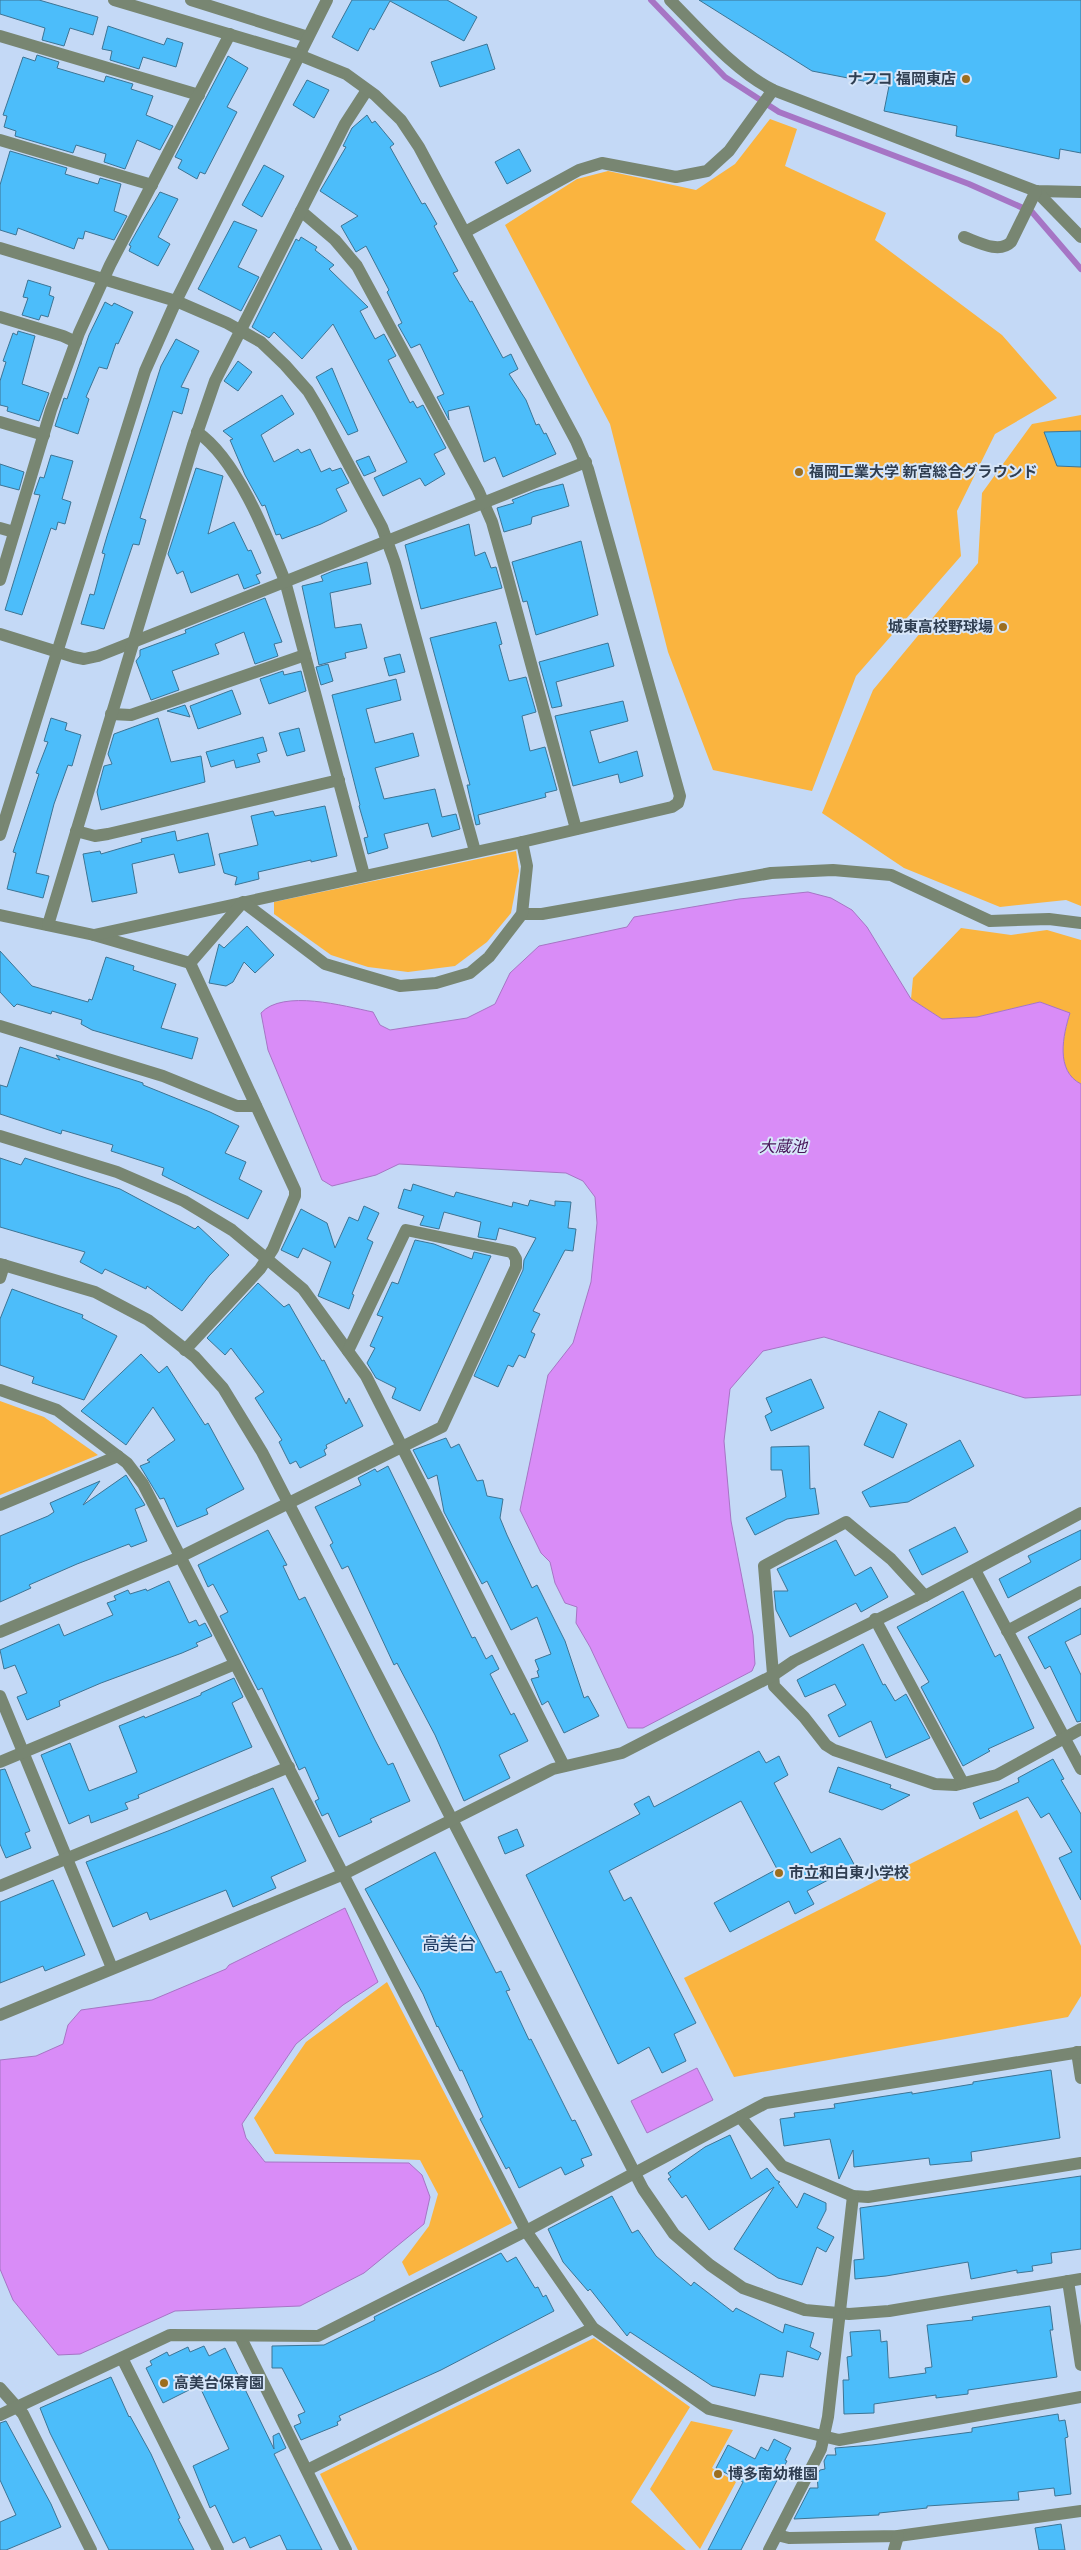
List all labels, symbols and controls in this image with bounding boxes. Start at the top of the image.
place label: ナフコ 福岡東店 [847,70,956,88]
marker: ナフコ 福岡東店 [960,73,972,85]
place label: 福岡工業大学 新宮総合グラウンド [808,463,1038,481]
marker: 福岡工業大学 新宮総合グラウンド [793,466,805,478]
place label: 城東高校野球場 [888,618,993,636]
marker: 城東高校野球場 [997,621,1009,633]
water label: 大蔵池 [759,1137,809,1156]
place label: 市立和白東小学校 [789,1864,909,1882]
marker: 市立和白東小学校 [773,1867,785,1879]
district label: 高美台 [422,1933,476,1954]
place label: 高美台保育園 [174,2374,264,2392]
marker: 高美台保育園 [158,2377,170,2389]
place label: 博多南幼稚園 [728,2465,818,2483]
marker: 博多南幼稚園 [712,2468,724,2480]

